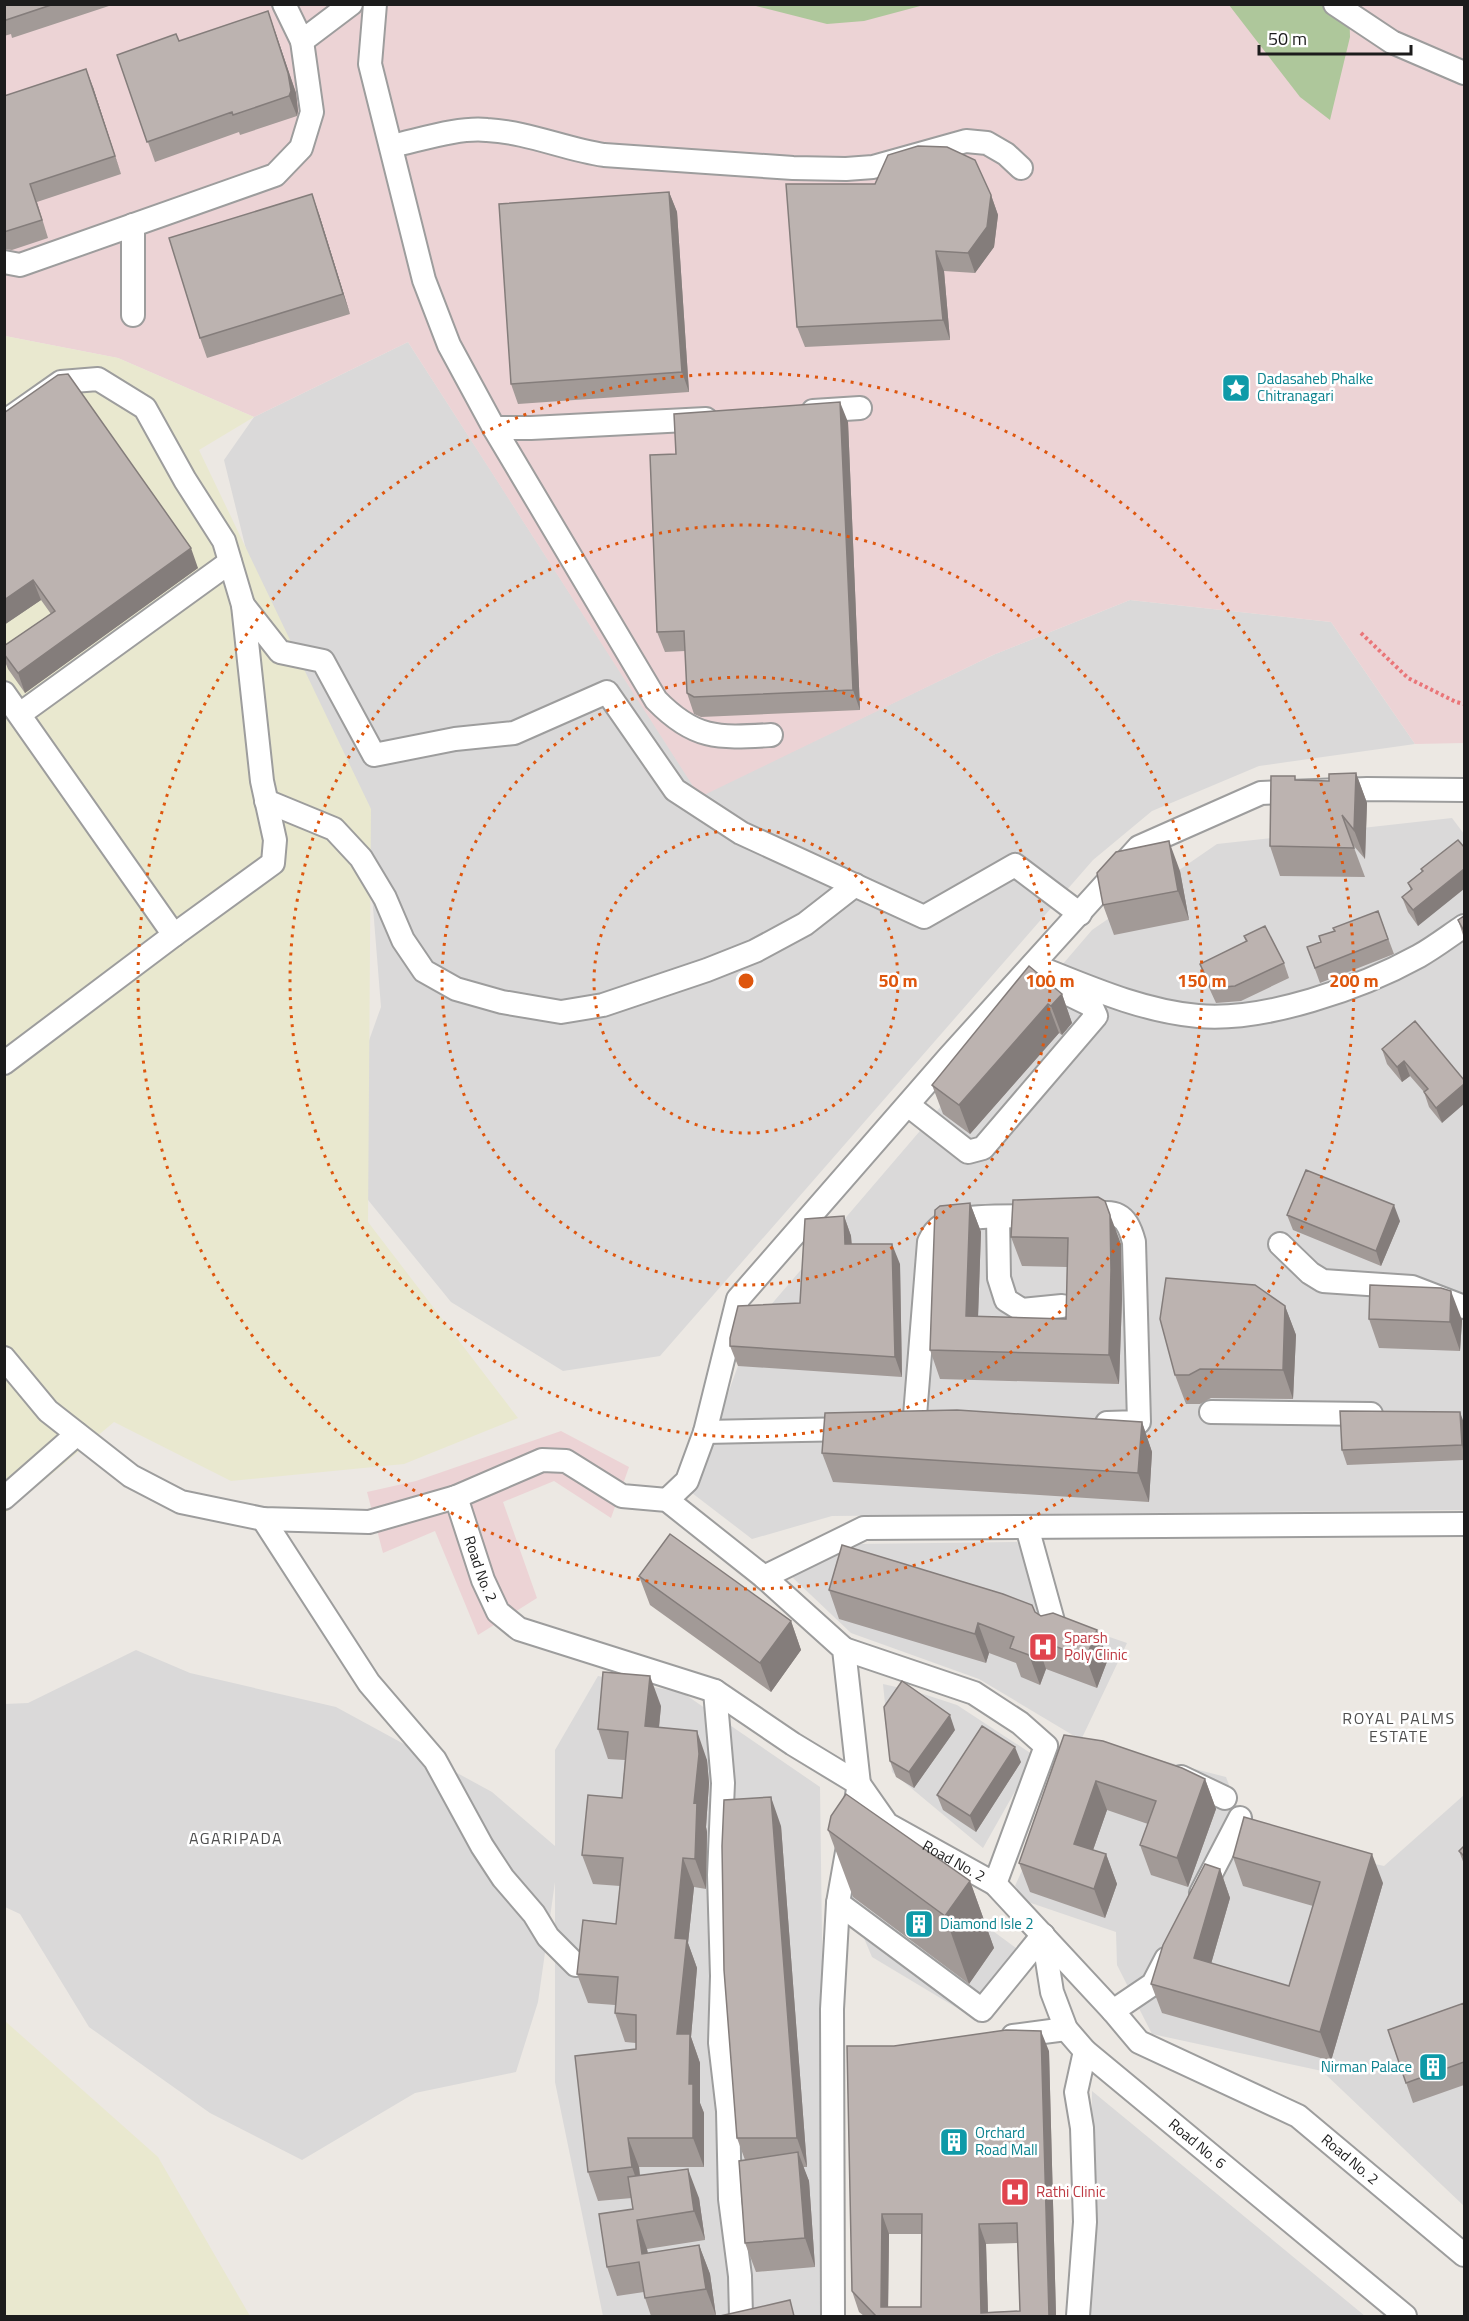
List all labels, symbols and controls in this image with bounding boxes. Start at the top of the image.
scale bar [1259,18,1410,56]
text: 50 m [1268,25,1307,52]
place label: Dadasaheb Phalke Chitranagari [1257,367,1373,407]
place icon: Dadasaheb Phalke Chitranagari [1220,372,1252,404]
text: 50 m [878,967,918,994]
text: 100 m [1025,967,1075,994]
text: 150 m [1177,967,1227,994]
text: 200 m [1329,967,1379,994]
centre of rings [736,971,756,991]
street label: Road No. 2 [458,1533,504,1606]
place label: Sparsh Poly Clinic [1064,1626,1128,1666]
hospital icon: Sparsh Poly Clinic [1027,1631,1059,1663]
district label: ROYAL PALMS ESTATE [1342,1706,1456,1748]
district label: AGARIPADA [189,1826,283,1850]
street label: Road No. 2 [918,1834,990,1887]
building icon: Diamond Isle 2 [903,1908,935,1940]
place label: Diamond Isle 2 [940,1912,1034,1935]
building icon: Nirman Palace [1417,2051,1449,2083]
place label: Nirman Palace [1321,2055,1412,2078]
street label: Road No. 6 [1164,2113,1231,2174]
place label: Orchard Road Mall [975,2121,1038,2161]
building icon: Orchard Road Mall [938,2126,970,2158]
street label: Road No. 2 [1317,2128,1384,2190]
hospital icon: Rathi Clinic [999,2176,1031,2208]
place label: Rathi Clinic [1036,2180,1105,2203]

